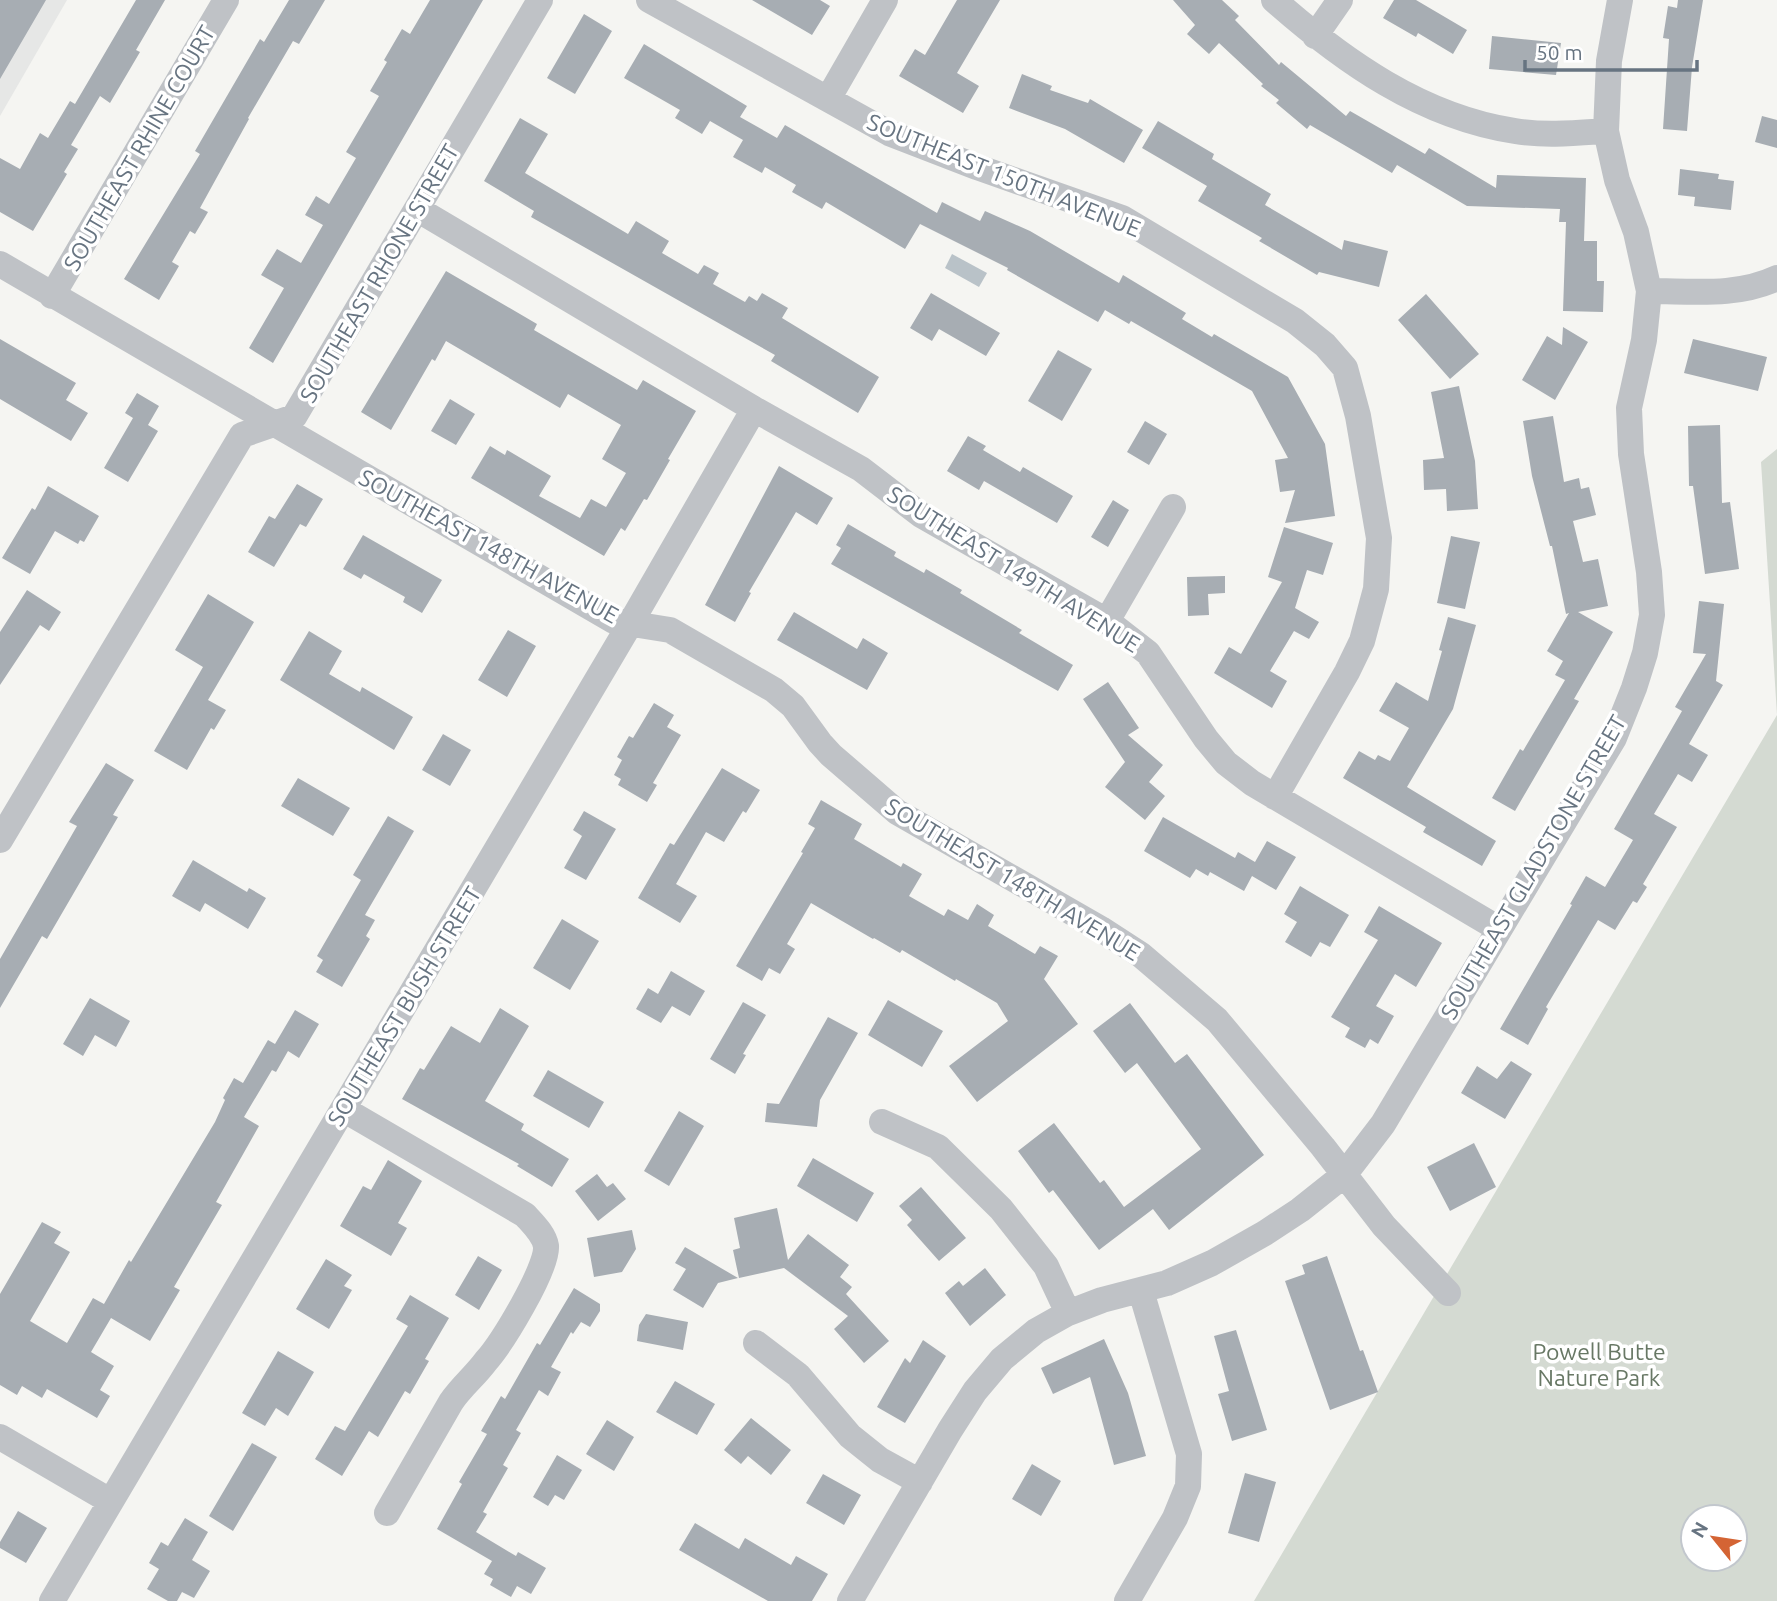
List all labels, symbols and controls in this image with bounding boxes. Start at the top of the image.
street label: SOUTHEAST RHINE COURT [59,21,220,275]
scale bar [1525,28,1696,72]
text: 50 m [1536,40,1583,64]
street label: SOUTHEAST 150TH AVENUE [864,109,1144,241]
street label: SOUTHEAST RHONE STREET [295,139,463,406]
street label: SOUTHEAST 148TH AVENUE [355,464,623,628]
street label: SOUTHEAST 149TH AVENUE [883,481,1145,657]
street label: SOUTHEAST GLADSTONE STREET [1436,711,1631,1023]
street label: SOUTHEAST 148TH AVENUE [881,793,1145,965]
street label: SOUTHEAST BUSH STREET [323,882,485,1130]
park label: Powell Butte Nature Park [1532,1339,1666,1390]
north arrow [1679,1503,1749,1573]
text: N [1686,1518,1712,1541]

